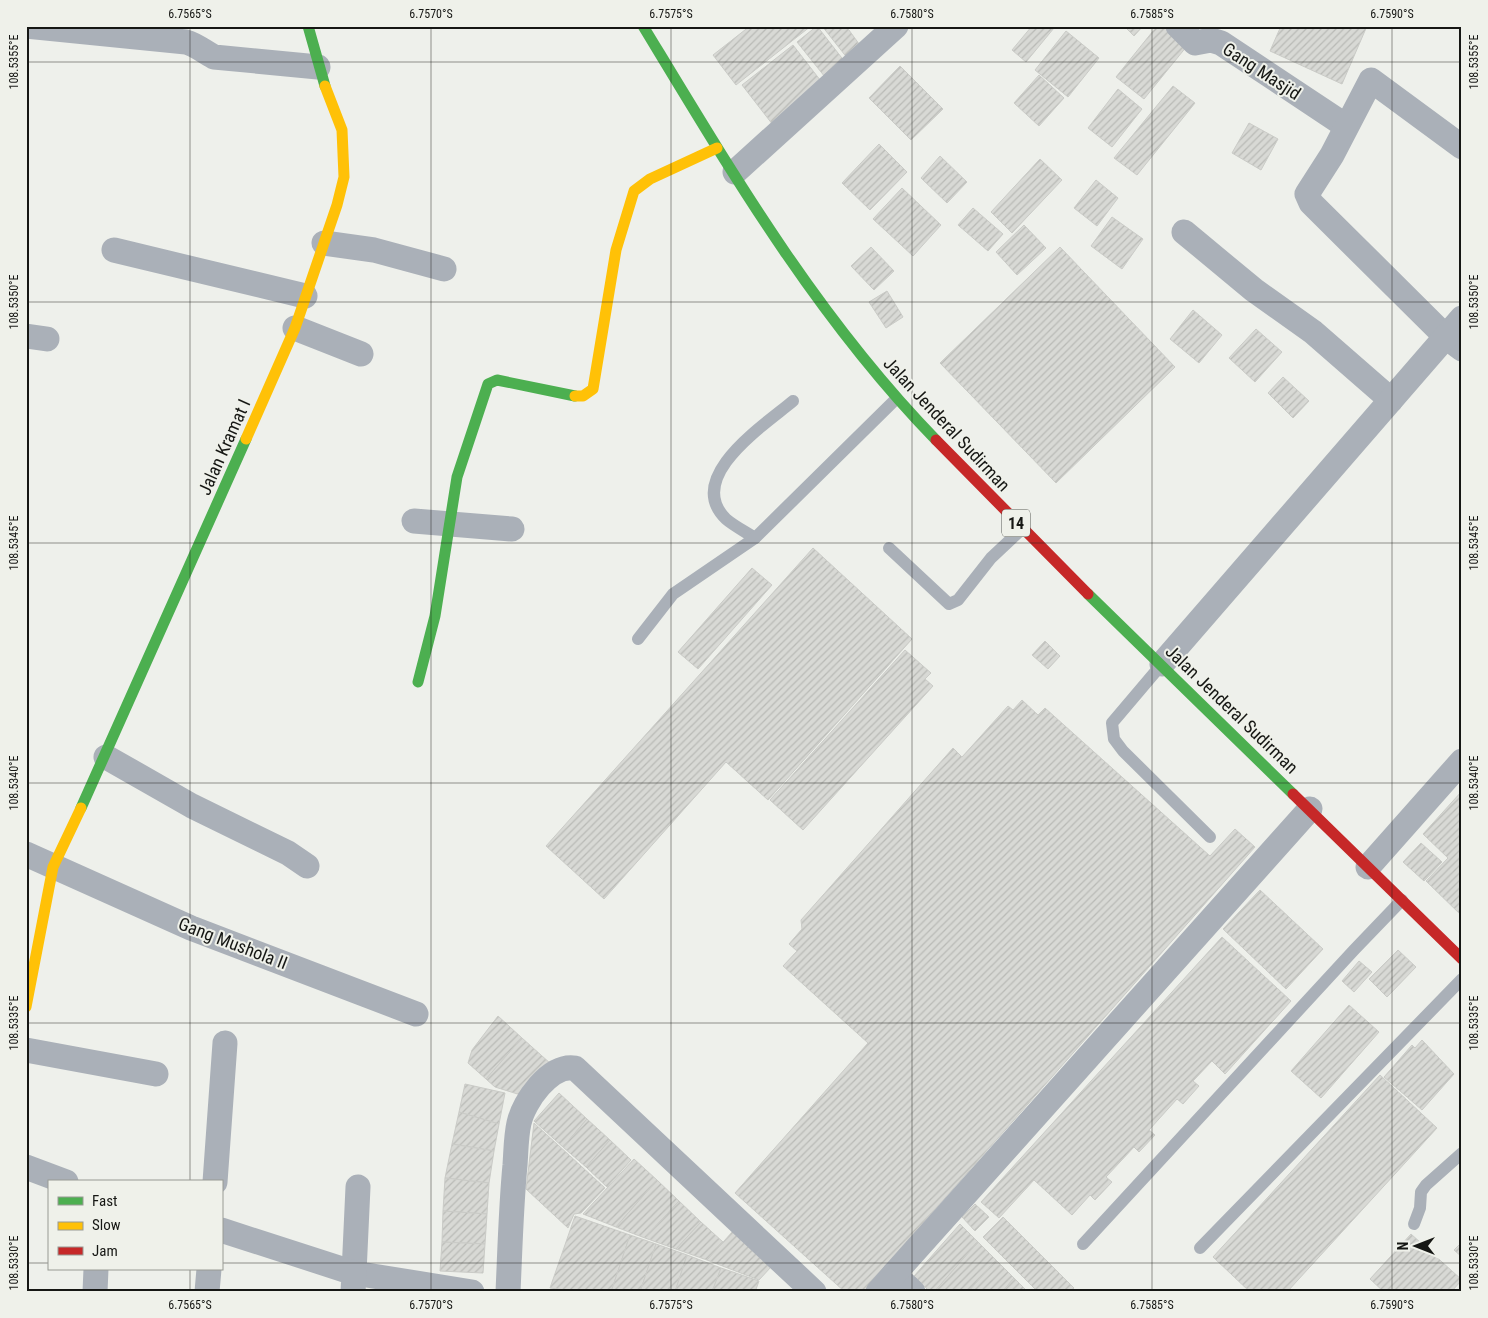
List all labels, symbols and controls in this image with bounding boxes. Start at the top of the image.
text: 6.7565°S [168,7,212,21]
text: 6.7570°S [409,7,453,21]
text: 6.7575°S [649,7,693,21]
text: 6.7580°S [890,7,934,21]
text: 6.7585°S [1130,7,1174,21]
text: 6.7590°S [1370,7,1414,21]
text: 108.5355°E [7,34,21,90]
text: 108.5355°E [1467,34,1481,90]
street label: Gang Masjid [1219,38,1305,104]
text: 108.5350°E [7,274,21,330]
text: 108.5350°E [1467,274,1481,330]
street label: Jalan Jenderal Sudirman [879,353,1015,495]
street label: Jalan Kramat I [194,396,254,498]
road number: 14 [1002,509,1030,536]
text: 108.5345°E [7,515,21,571]
text: 108.5345°E [1467,515,1481,571]
street label: Jalan Jenderal Sudirman [1162,640,1302,778]
text: 108.5340°E [7,755,21,811]
text: 108.5340°E [1467,755,1481,811]
street label: Gang Mushola II [176,913,290,973]
text: 108.5335°E [7,995,21,1051]
text: 108.5335°E [1467,995,1481,1051]
legend [48,1180,222,1270]
text: Fast [92,1192,117,1210]
text: Slow [92,1216,121,1234]
north arrow [1390,1220,1440,1270]
text: 108.5330°E [7,1235,21,1291]
text: 108.5330°E [1467,1235,1481,1291]
text: Jam [92,1242,118,1260]
text: N [1395,1242,1411,1250]
text: 6.7565°S [168,1298,212,1312]
text: 6.7570°S [409,1298,453,1312]
text: 6.7575°S [649,1298,693,1312]
text: 6.7580°S [890,1298,934,1312]
text: 6.7585°S [1130,1298,1174,1312]
text: 6.7590°S [1370,1298,1414,1312]

